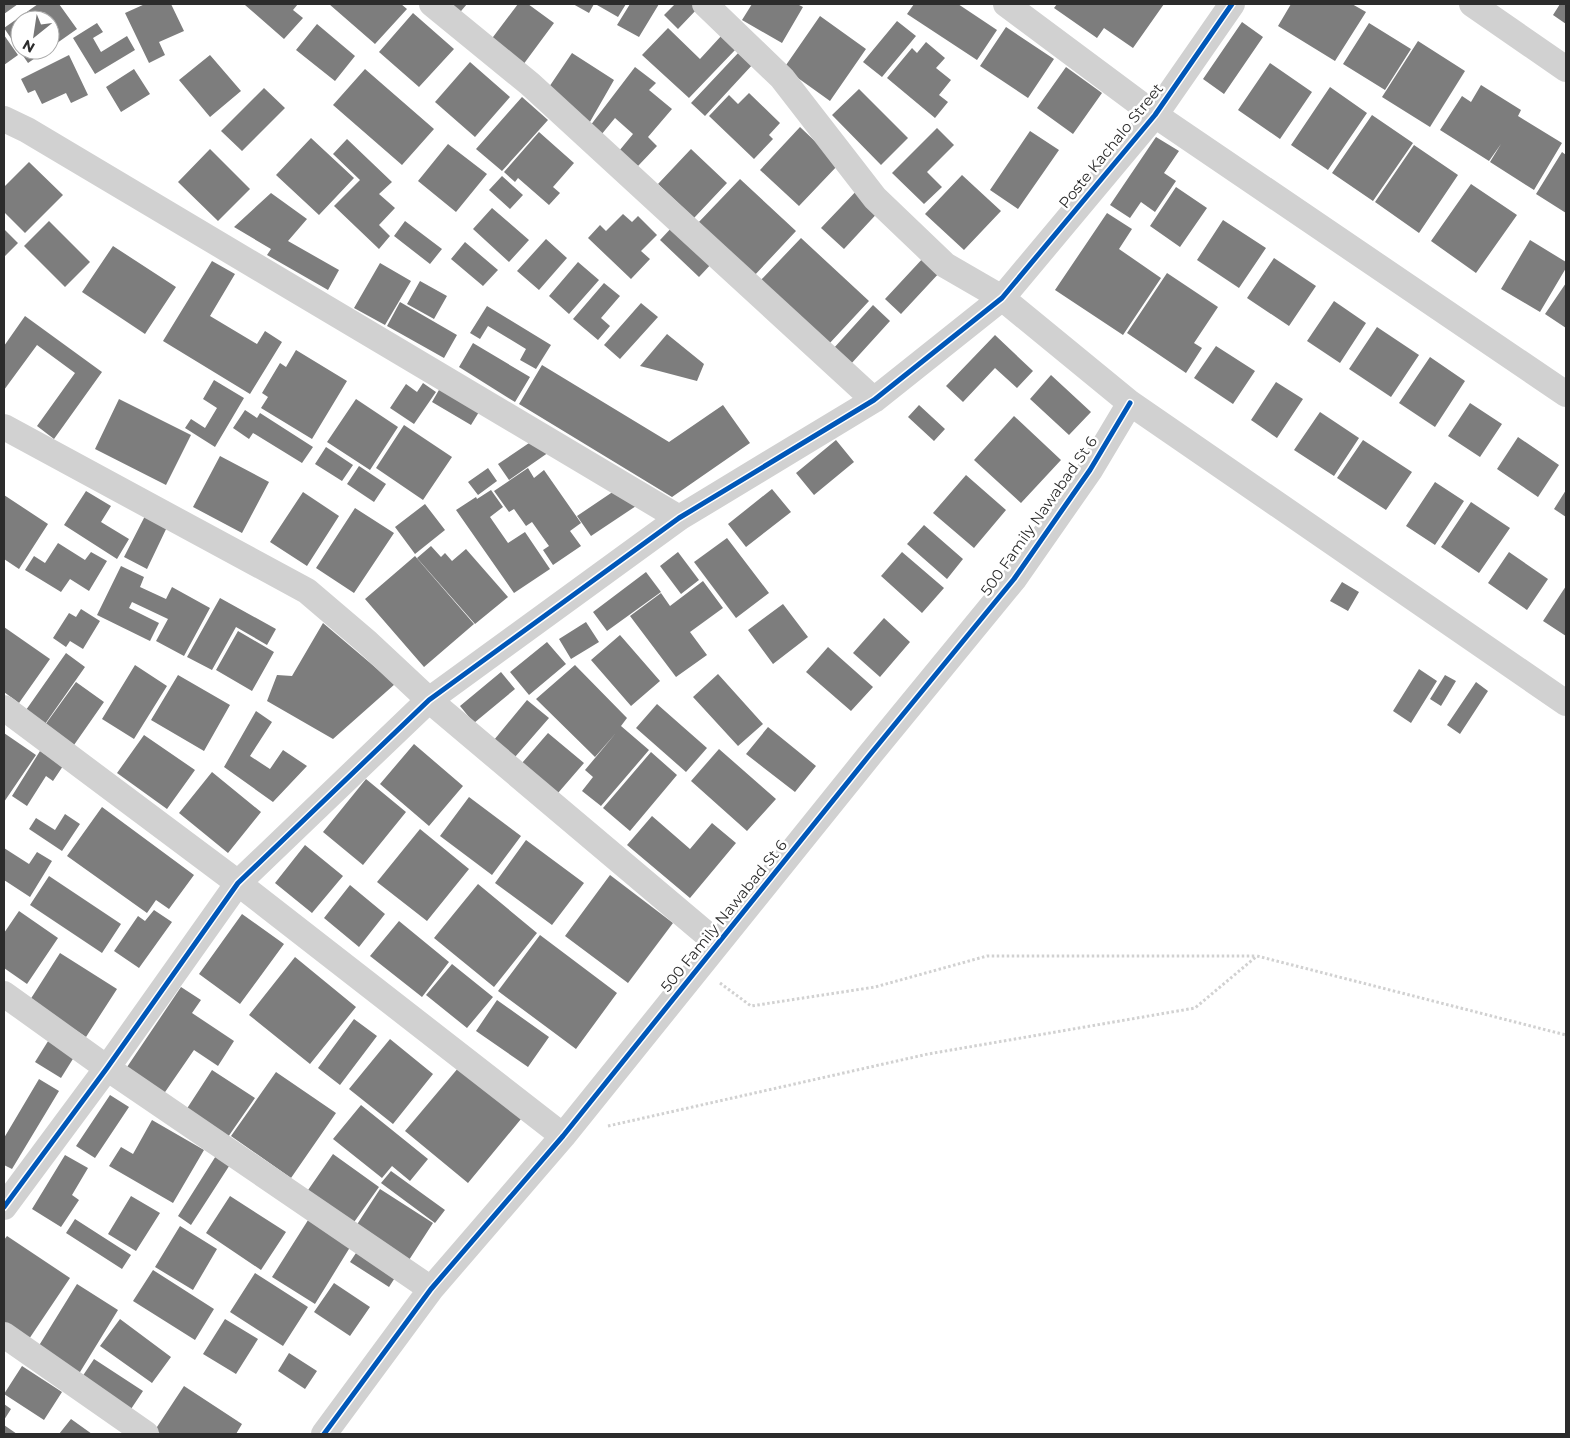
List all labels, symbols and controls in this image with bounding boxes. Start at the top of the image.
north arrow [10,10,60,60]
text: N [19,36,38,57]
street label: Poste Kachalo Street [1054,79,1167,212]
street label: 500 Family Nawabad St 6 [976,432,1101,599]
street label: 500 Family Nawabad St 6 [656,836,791,996]

